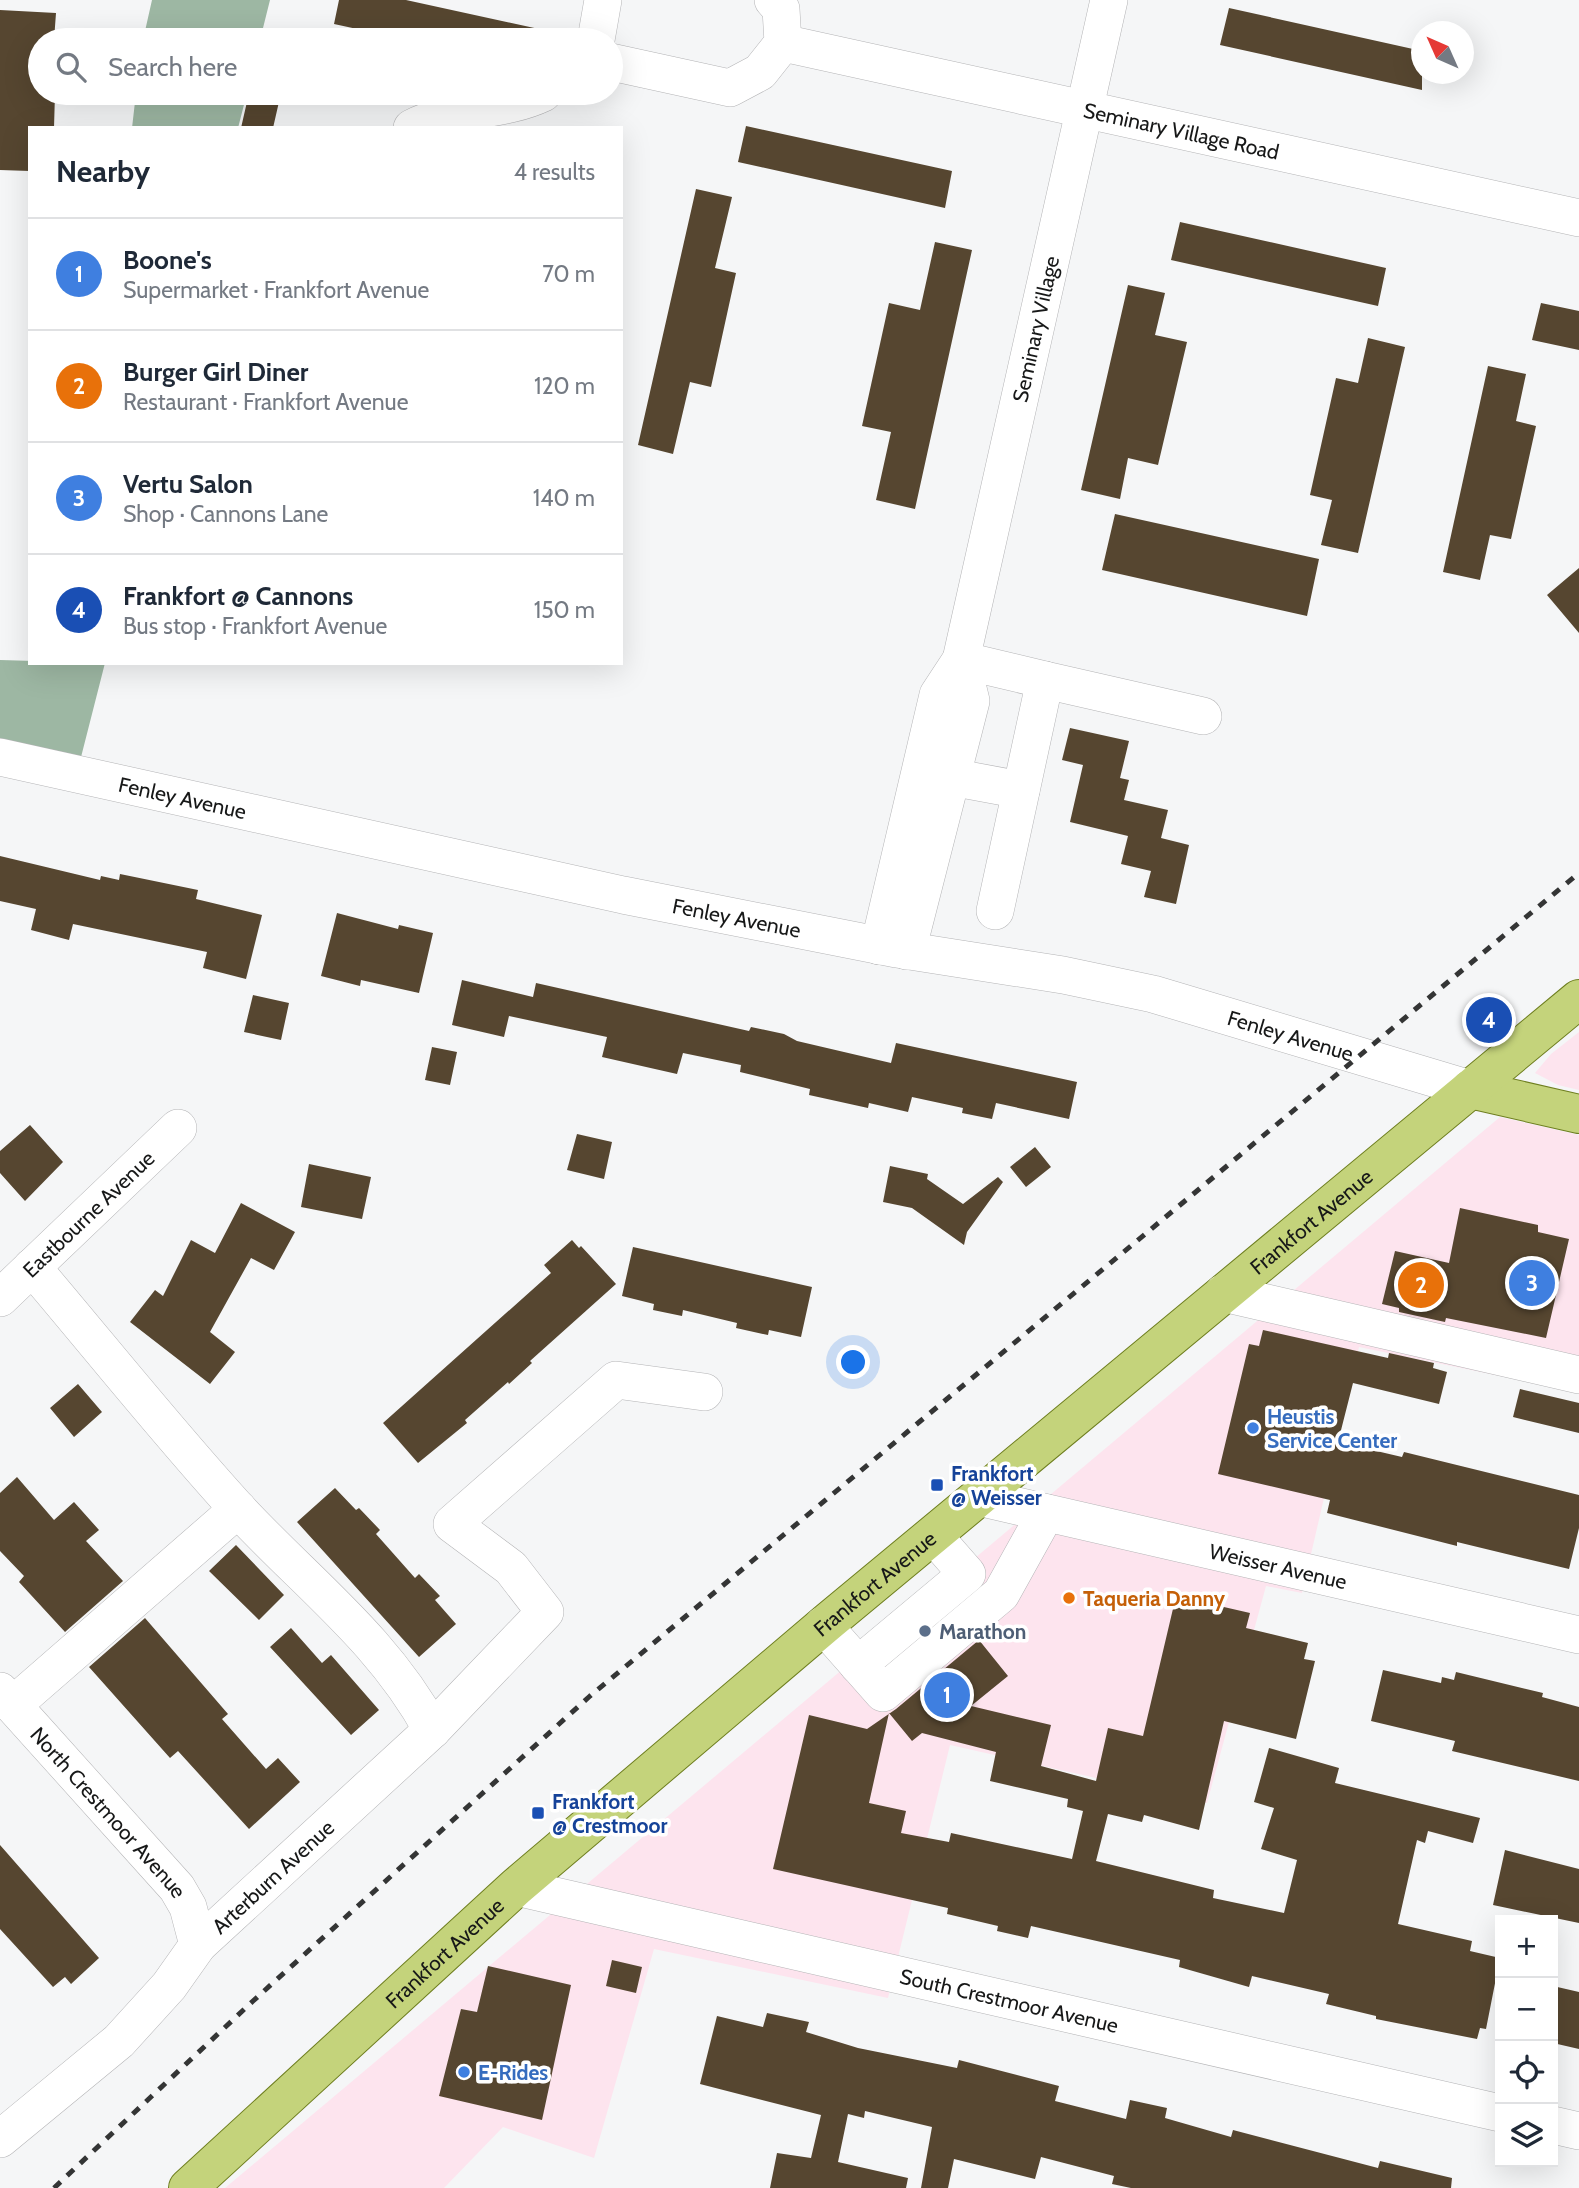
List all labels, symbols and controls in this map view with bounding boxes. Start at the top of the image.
north arrow [1411,21,1474,84]
search box [28,28,623,105]
icon: search [52,48,90,86]
text: Search here [108,51,237,83]
street label: Seminary Village Road [1081,97,1282,164]
text: Nearby [56,153,150,190]
text: 4 results [514,158,595,186]
text: Boone's [123,244,212,276]
street label: Seminary Village [1007,253,1064,404]
text: 1 [75,260,83,288]
text: 70 m [542,260,595,288]
text: Supermarket · Frankfort Avenue [123,276,429,304]
text: Burger Girl Diner [123,356,308,388]
text: 2 [73,372,85,400]
text: 120 m [534,372,595,400]
text: Restaurant · Frankfort Avenue [123,388,408,416]
text: Vertu Salon [123,468,253,500]
text: 3 [73,484,85,512]
text: 140 m [533,484,595,512]
text: Shop · Cannons Lane [123,500,328,528]
text: Frankfort @ Cannons [123,580,353,612]
text: 4 [72,596,86,624]
text: 150 m [534,596,595,624]
text: Bus stop · Frankfort Avenue [123,612,387,640]
street label: Fenley Avenue [116,771,249,824]
street label: Fenley Avenue [670,893,803,942]
pin: 4 [1466,994,1512,1046]
street label: Fenley Avenue [1225,1005,1357,1066]
street label: Eastbourne Avenue [17,1145,159,1282]
street label: Frankfort Avenue [1245,1163,1377,1279]
pin: 3 [1509,1257,1555,1309]
pin: 2 [1398,1259,1444,1311]
your location [836,1345,870,1379]
place label: Heustis Service Center [1267,1404,1397,1453]
marker: Heustis Service Center [1245,1420,1261,1436]
place label: Frankfort @ Weisser [951,1461,1042,1510]
marker: Frankfort @ Weisser [929,1477,945,1493]
street label: Frankfort Avenue [808,1525,941,1641]
street label: Weisser Avenue [1207,1538,1350,1594]
place label: Taqueria Danny [1083,1586,1226,1611]
marker: Taqueria Danny [1061,1590,1077,1606]
place label: Marathon [939,1619,1026,1644]
marker: Marathon [917,1623,933,1639]
pin: 1 [924,1669,970,1721]
street label: North Crestmoor Avenue [26,1722,192,1902]
place label: Frankfort @ Crestmoor [552,1789,668,1838]
marker: Frankfort @ Crestmoor [530,1805,546,1821]
street label: Arterburn Avenue [207,1814,339,1939]
street label: Frankfort Avenue [380,1892,509,2013]
map controls [1495,1915,1558,2167]
button: + [1495,1915,1558,1978]
street label: South Crestmoor Avenue [898,1963,1121,2037]
button: − [1495,1978,1558,2041]
button: locate [1495,2041,1558,2104]
place label: E-Rides [478,2060,548,2085]
marker: E-Rides [456,2064,472,2080]
button: layers [1495,2104,1558,2167]

